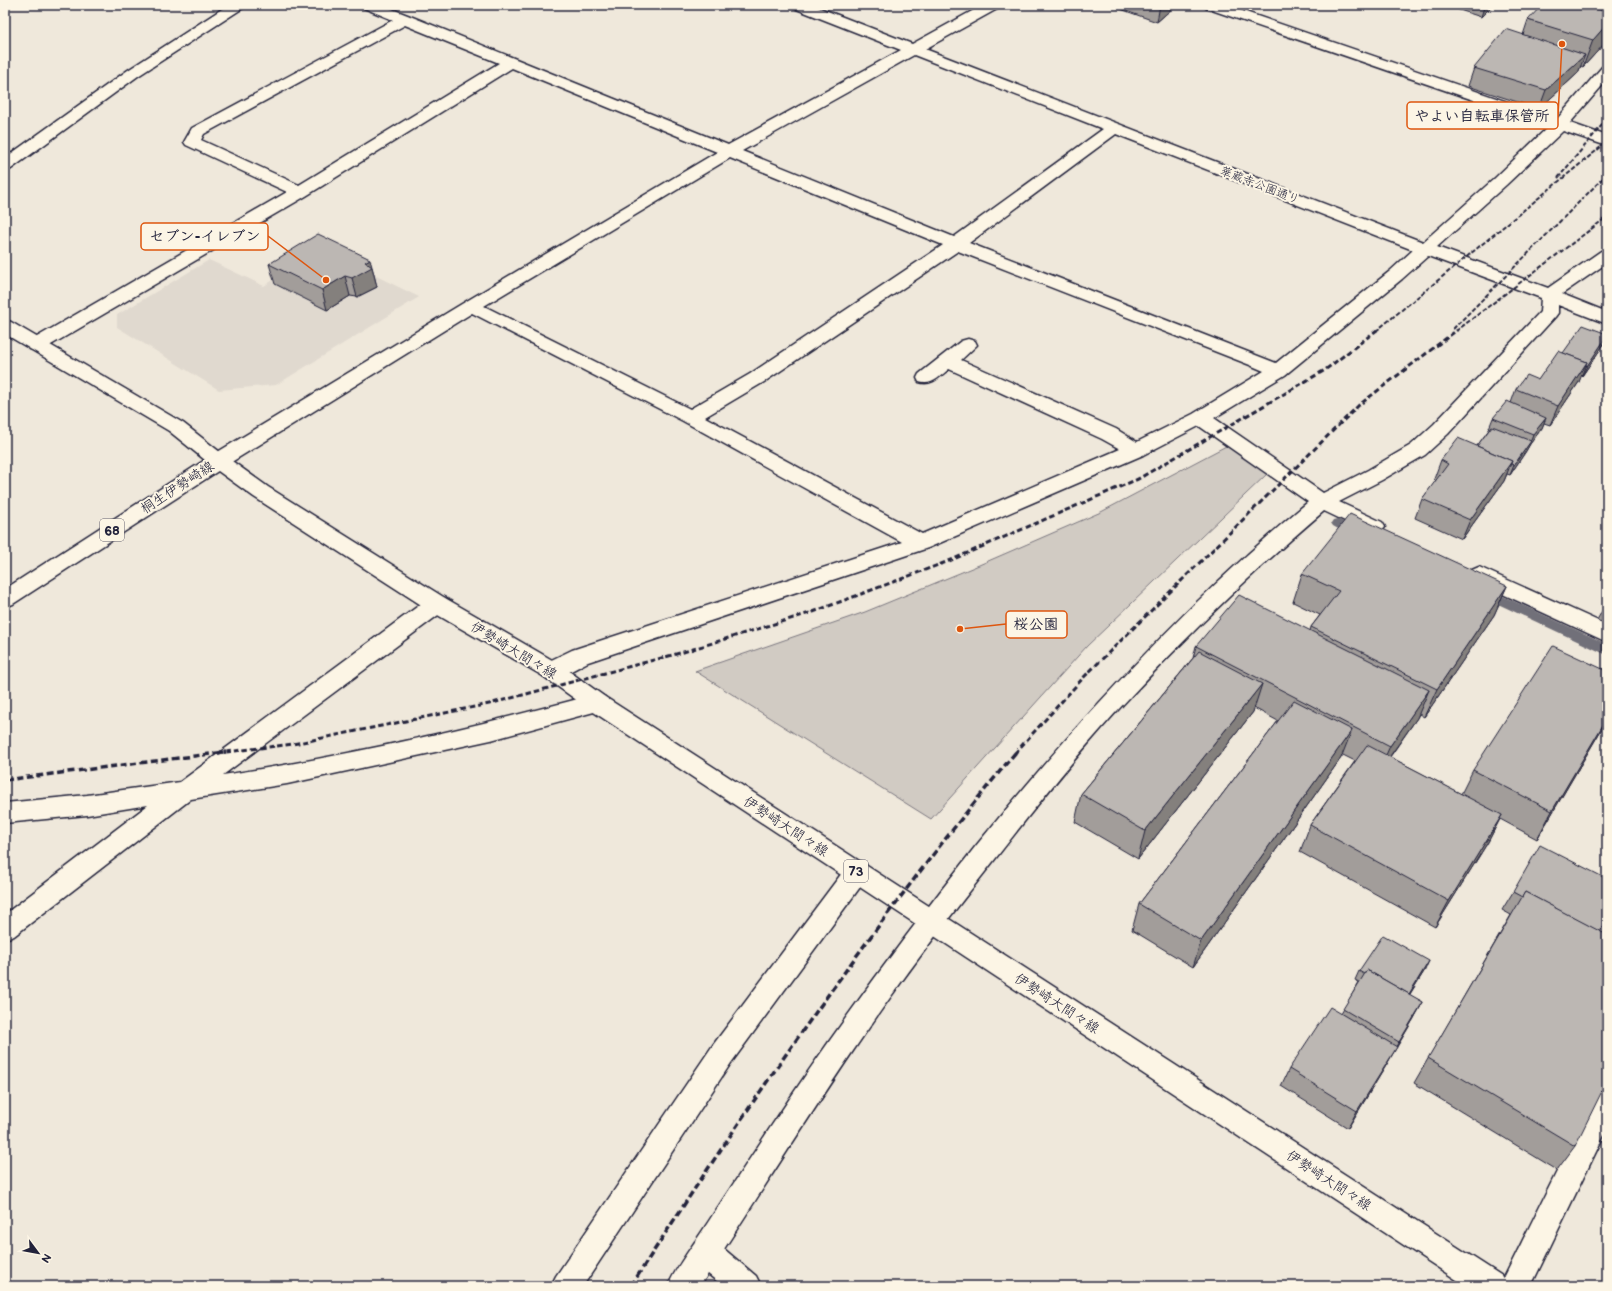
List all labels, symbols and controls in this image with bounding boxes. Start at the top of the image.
callout: やよい自転車保管所 [1407,102,1558,129]
text: やよい自転車保管所 [1414,107,1550,126]
street label: 華蔵寺公園通り [1218,163,1302,208]
callout: セブン-イレブン [141,223,268,250]
text: セブン-イレブン [149,227,261,246]
street label: 桐生伊勢崎線 [137,457,217,517]
road number: 68 [100,519,124,541]
callout: 桜公園 [1006,611,1067,638]
text: 桜公園 [1013,615,1059,634]
street label: 伊勢崎大間々線 [467,618,560,683]
street label: 伊勢崎大間々線 [740,793,831,860]
road number: 73 [844,860,868,882]
street label: 伊勢崎大間々線 [1011,970,1102,1037]
street label: 伊勢崎大間々線 [1283,1147,1374,1214]
north arrow [18,1233,58,1273]
text: N [38,1251,54,1265]

